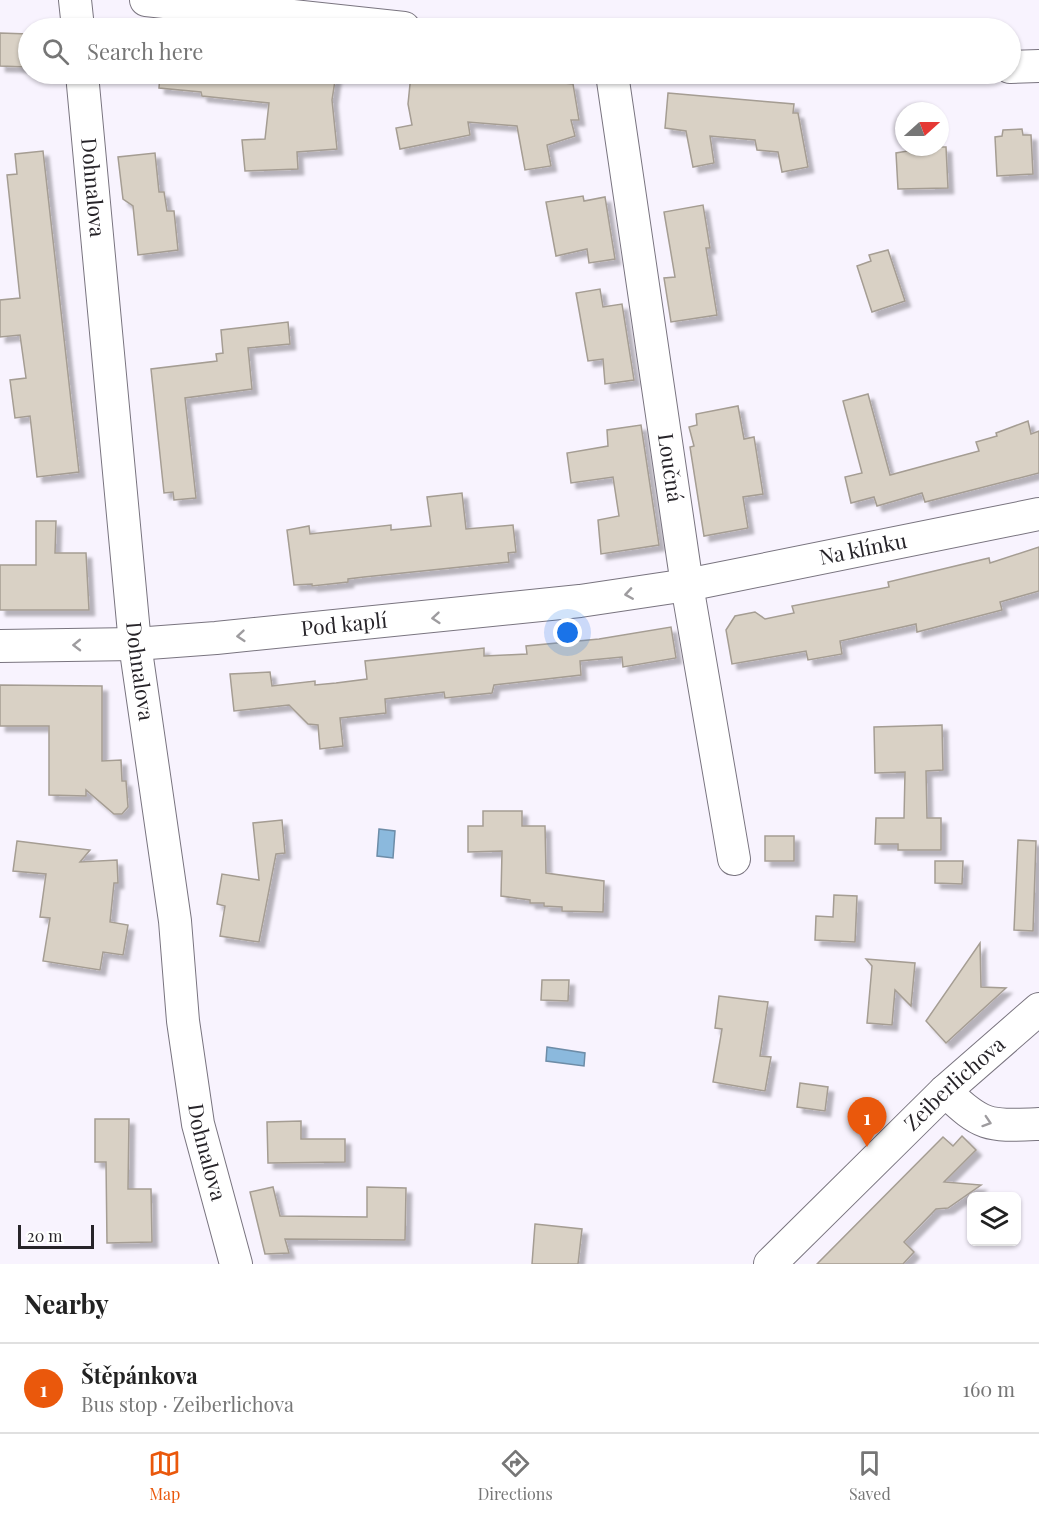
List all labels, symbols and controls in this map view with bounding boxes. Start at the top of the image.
search box [18,18,1021,84]
icon: search [39,35,72,68]
text: Search here [87,36,203,66]
north arrow [895,102,949,156]
street label: Dohnalova [76,136,113,239]
street label: Loučná [653,431,691,504]
street label: Na klínku [817,525,909,570]
one-way arrow [625,587,634,599]
street label: Pod kaplí [299,605,388,641]
one-way arrow [431,611,440,624]
your location [553,618,582,647]
street label: Dohnalova [121,620,162,723]
one-way arrow [237,629,246,642]
one-way arrow [72,639,81,651]
street label: Zeiberlichova [897,1029,1010,1136]
pin: 1 [848,1098,886,1147]
street label: Dohnalova [183,1101,234,1204]
one-way arrow [981,1115,992,1127]
map controls [967,1192,1021,1246]
button: layers [967,1192,1021,1246]
scale bar [18,1222,94,1250]
text: 20 m [27,1225,62,1246]
text: Nearby [24,1286,109,1321]
text: Štěpánkova [81,1360,198,1390]
text: 1 [40,1375,47,1402]
text: 160 m [963,1375,1015,1402]
text: Bus stop · Zeiberlichova [81,1390,294,1417]
tab: Map [148,1447,181,1504]
tab: Directions [478,1447,553,1504]
tab: Saved [849,1447,891,1504]

